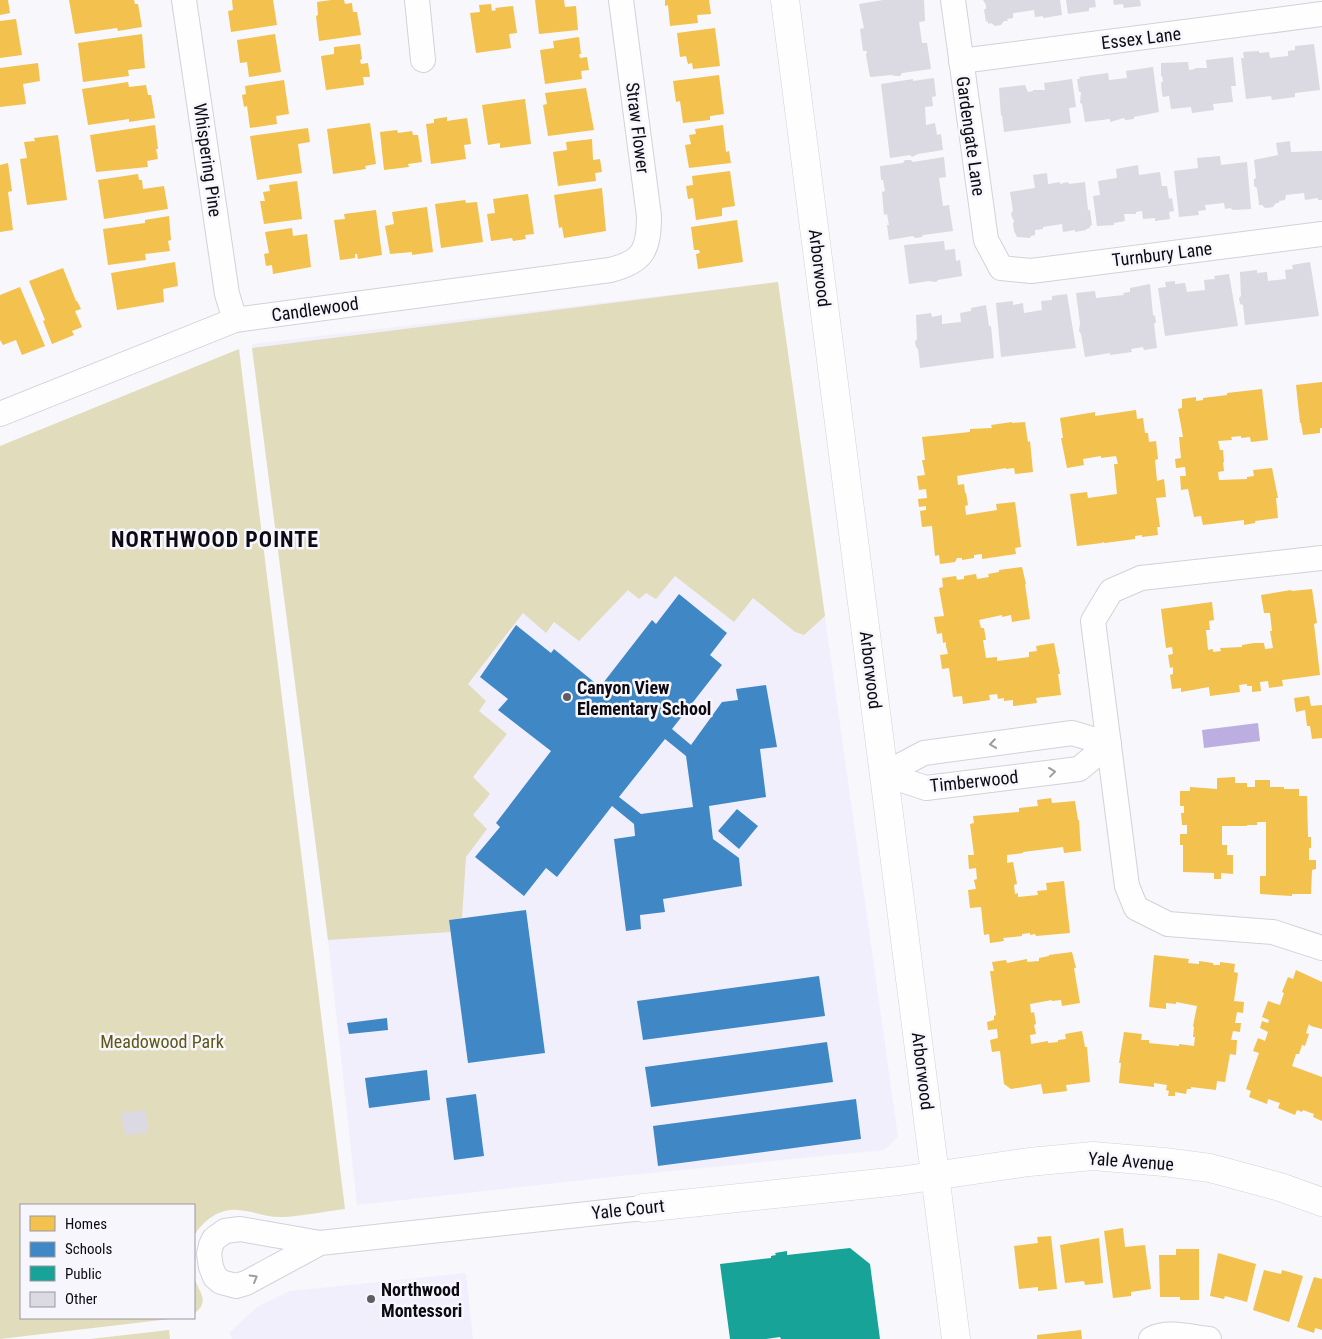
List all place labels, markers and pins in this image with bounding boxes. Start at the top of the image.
place label: Canyon View Elementary School [577,677,711,719]
marker: Canyon View Elementary School [561,691,573,703]
place label: Northwood Montessori [381,1279,462,1321]
marker: Northwood Montessori [365,1293,377,1305]

